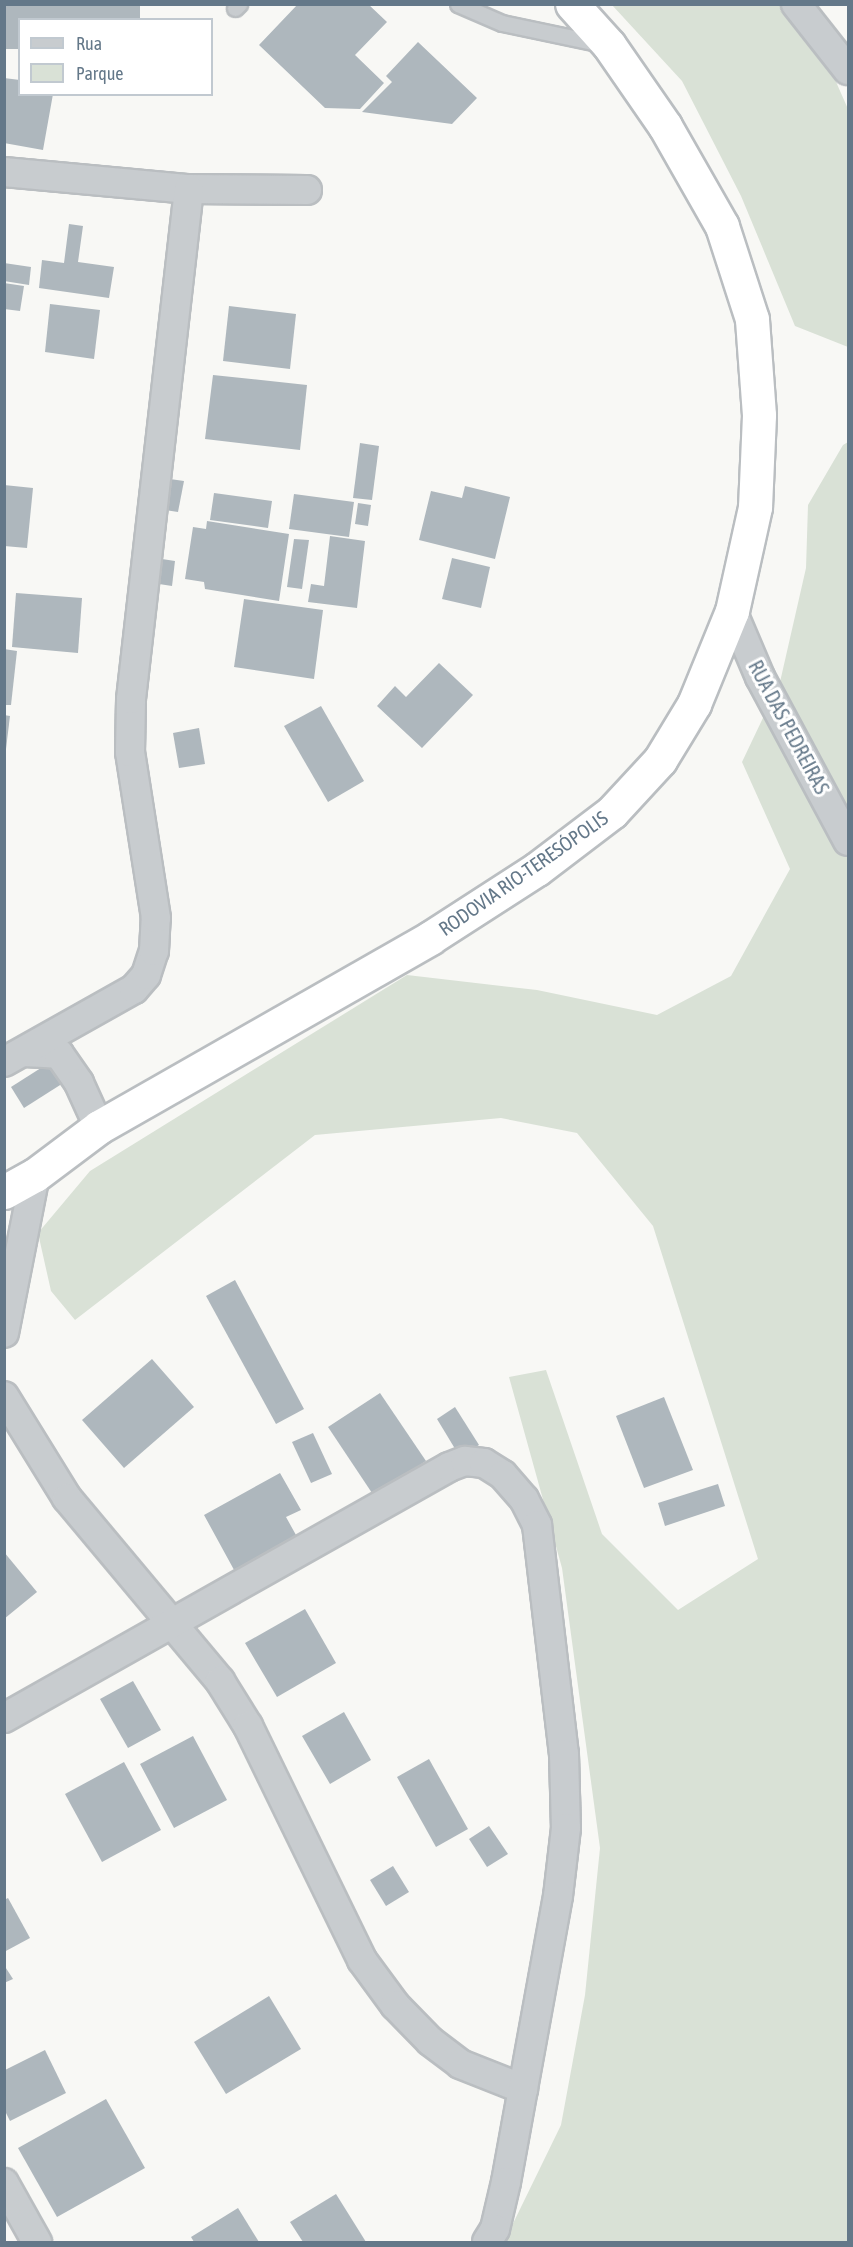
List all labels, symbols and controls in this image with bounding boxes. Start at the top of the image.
legend [18,18,213,96]
text: Rua [76,33,102,54]
text: Parque [76,63,124,84]
street label: RUA DAS PEDREIRAS [744,656,834,798]
street label: RODOVIA RIO-TERESÓPOLIS [434,806,612,940]

